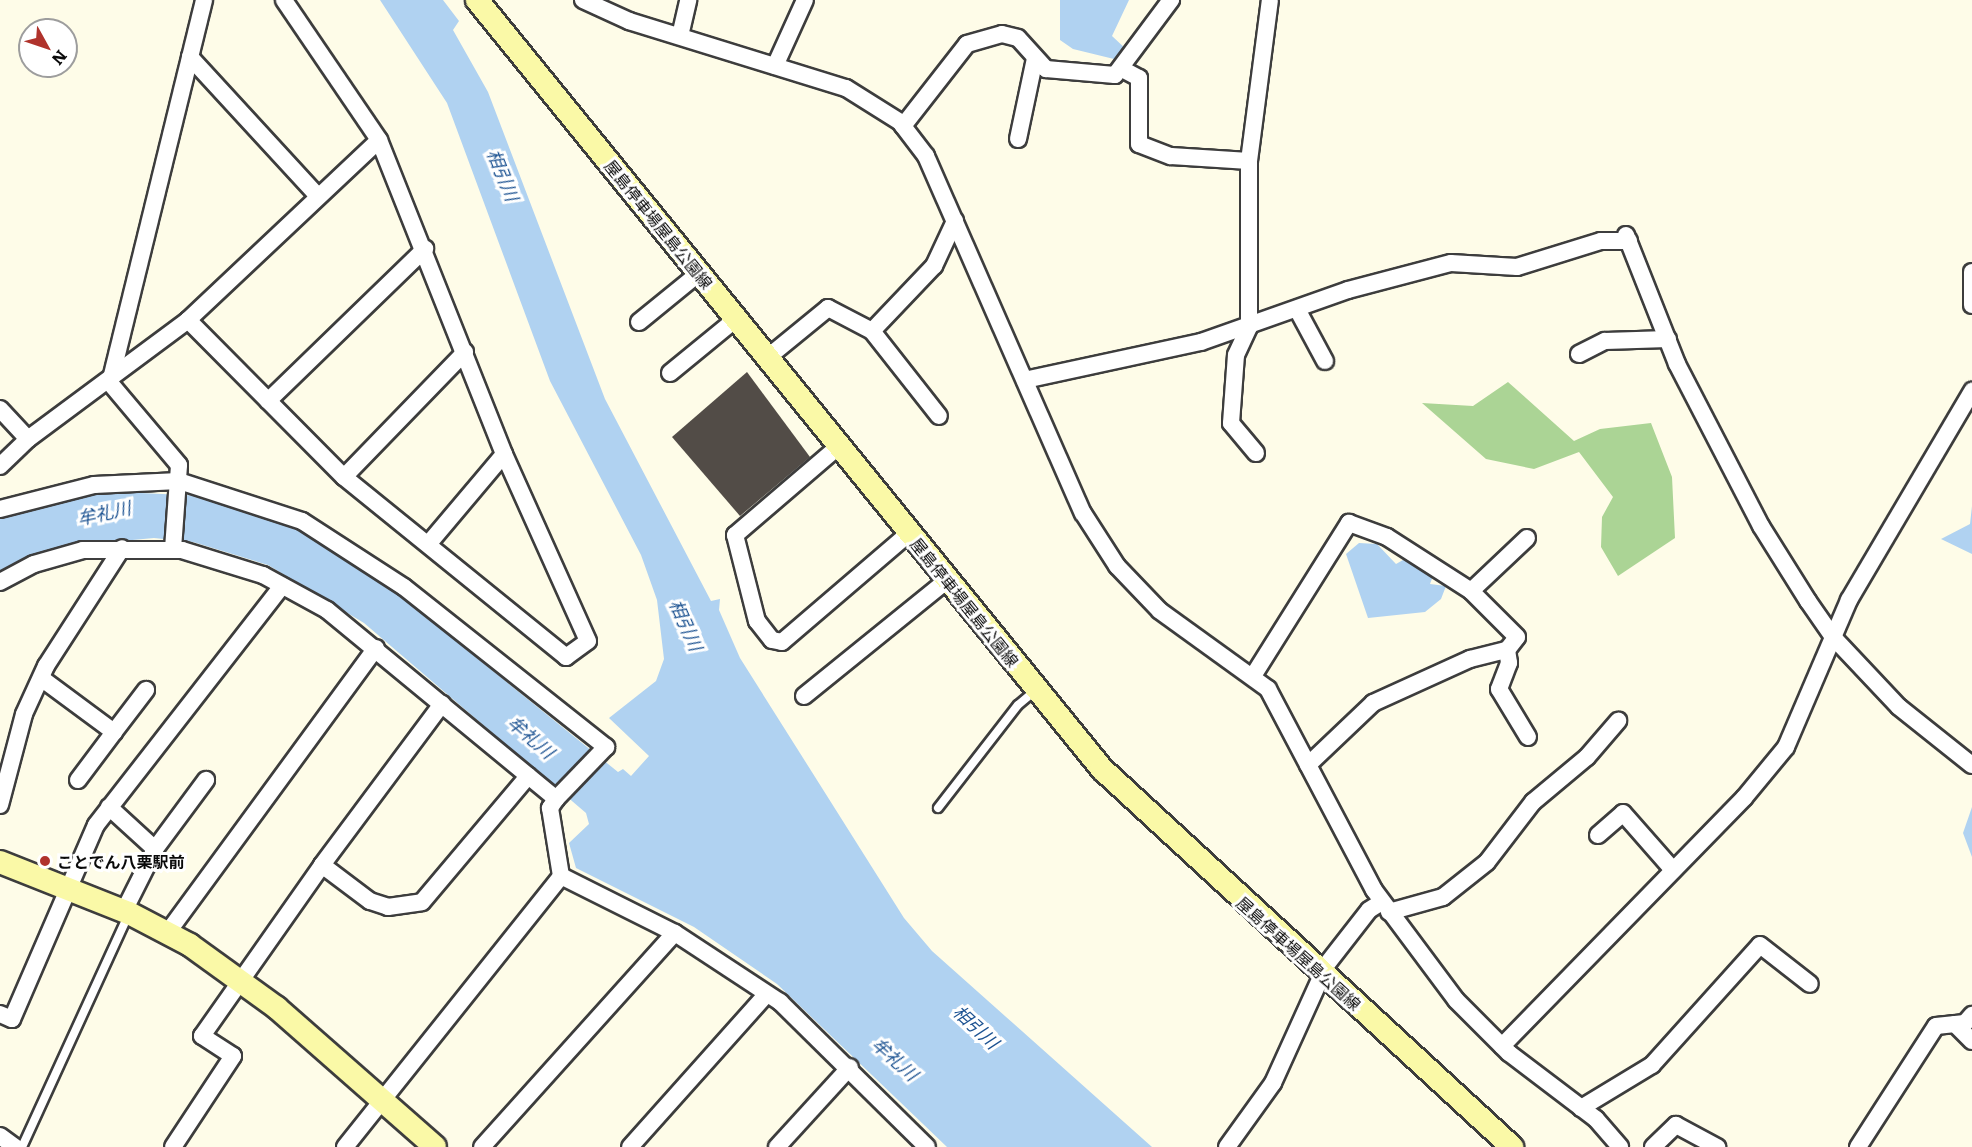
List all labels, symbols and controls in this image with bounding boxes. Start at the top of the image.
north arrow [18,18,78,78]
text: N [47,45,74,71]
water label: 相引川 [483,146,523,204]
street label: 屋島停車場屋島公園線 [601,156,717,292]
water label: 牟礼川 [75,497,133,529]
street label: 屋島停車場屋島公園線 [907,534,1023,670]
water label: 相引川 [665,596,707,654]
water label: 牟礼川 [504,711,558,763]
place label: ことでん八栗駅前 [57,851,185,871]
marker: ことでん八栗駅前 [38,854,52,868]
street label: 屋島停車場屋島公園線 [1233,892,1365,1014]
water label: 相引川 [949,1001,1003,1053]
water label: 牟礼川 [868,1033,922,1085]

